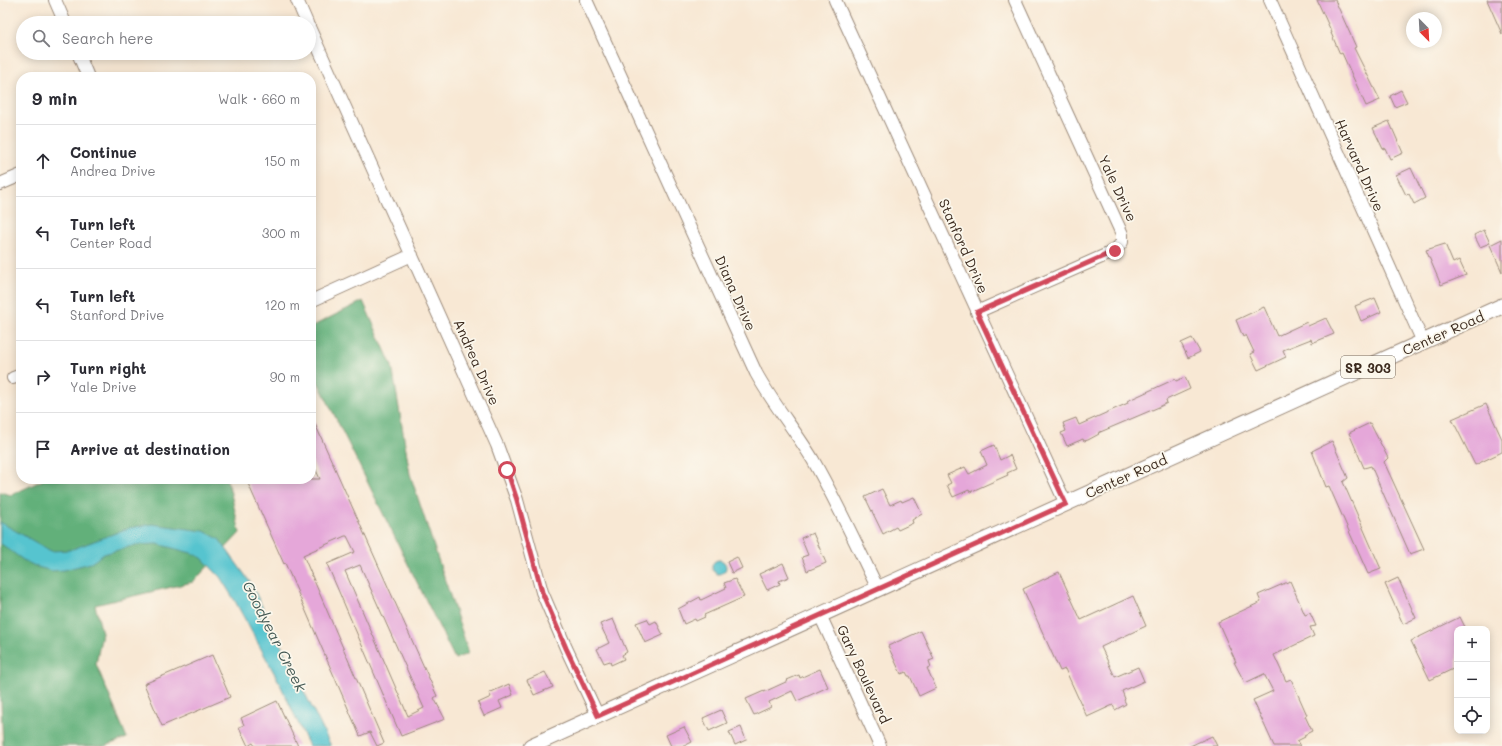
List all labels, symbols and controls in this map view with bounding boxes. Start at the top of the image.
north arrow [1406,12,1442,48]
search box [16,16,316,60]
icon: search [30,27,52,49]
text: Search here [62,28,153,48]
text: 9 min [32,87,77,109]
text: Walk · 660 m [218,90,300,107]
street label: Harvard Drive [1331,116,1389,214]
text: Continue [70,142,137,162]
icon: ahead [32,150,54,172]
text: 150 m [264,152,300,169]
street label: Yale Drive [1094,152,1142,224]
text: Andrea Drive [70,162,156,179]
street label: Stanford Drive [935,196,993,296]
text: Turn left [70,214,135,234]
icon: left [32,222,54,244]
text: 300 m [262,224,300,241]
text: Center Road [70,234,151,251]
route end [1106,242,1124,260]
street label: Diana Drive [711,252,761,334]
text: Turn left [70,286,135,306]
icon: left [32,294,54,316]
text: 120 m [264,296,300,313]
text: Stanford Drive [70,306,164,323]
street label: Center Road [1399,306,1487,360]
street label: Andrea Drive [450,316,504,408]
road number: SR 303 [1341,356,1395,378]
text: Turn right [70,358,147,378]
icon: right [32,366,54,388]
text: 90 m [270,368,300,385]
text: Yale Drive [70,378,136,395]
icon: arrive [32,438,54,460]
text: Arrive at destination [70,439,230,459]
street label: Center Road [1082,449,1170,503]
route start [498,461,516,479]
water label: Goodyear Creek [238,577,312,696]
street label: Gary Boulevard [833,622,895,727]
map controls [1454,626,1490,734]
button: + [1454,626,1490,662]
button: − [1454,662,1490,698]
button: locate [1454,698,1490,734]

